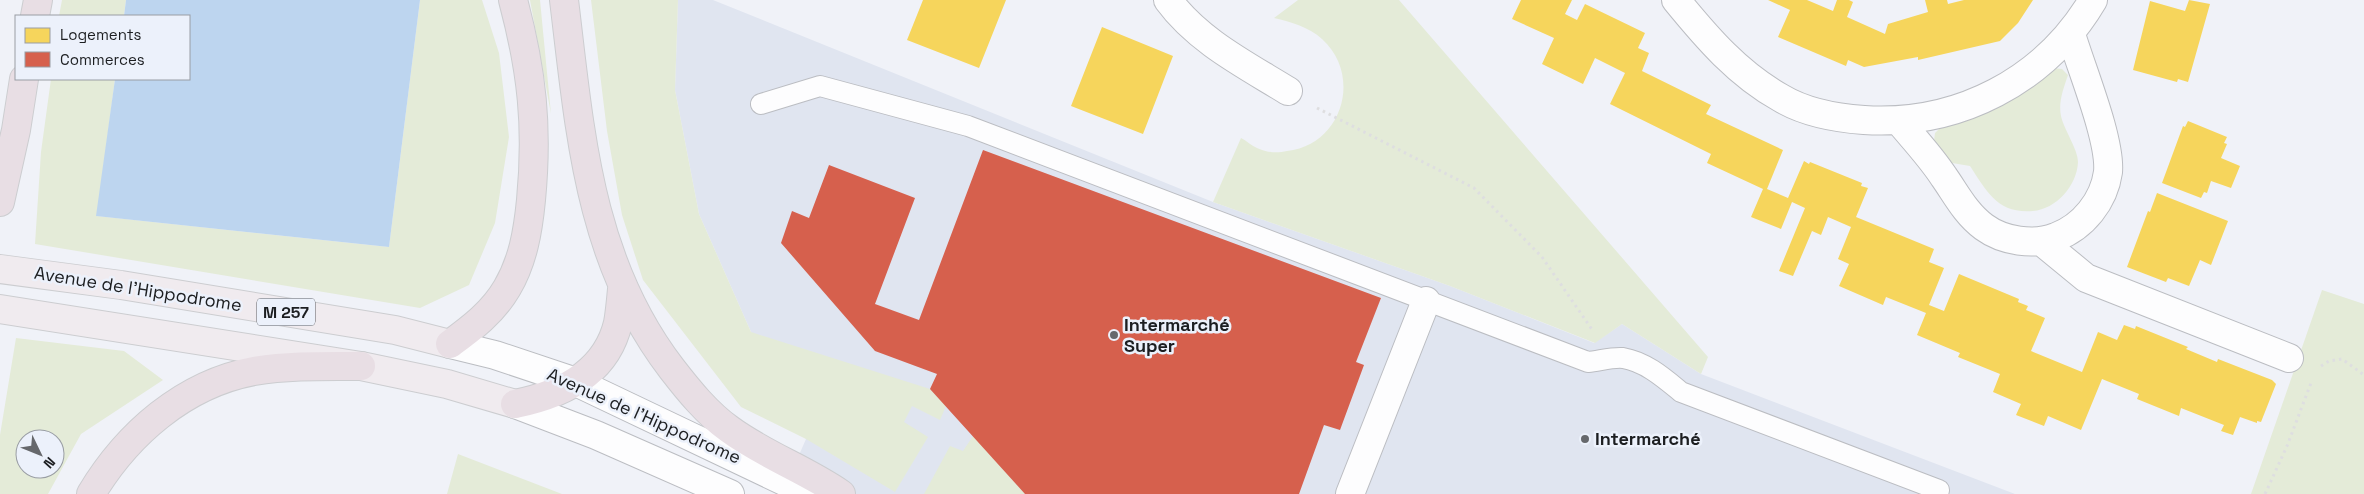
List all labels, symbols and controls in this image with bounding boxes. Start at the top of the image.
legend [15,15,190,80]
text: Logements [60,25,142,44]
text: Commerces [60,50,145,69]
street label: Avenue de l'Hippodrome [33,261,244,316]
road number: M 257 [257,298,315,326]
place label: Intermarché Super [1124,313,1230,357]
marker: Intermarché Super [1108,329,1120,341]
street label: Avenue de l'Hippodrome [544,362,745,469]
place label: Intermarché [1595,427,1701,450]
north arrow [15,429,65,479]
marker: Intermarché [1579,433,1591,445]
text: N [40,453,59,472]

